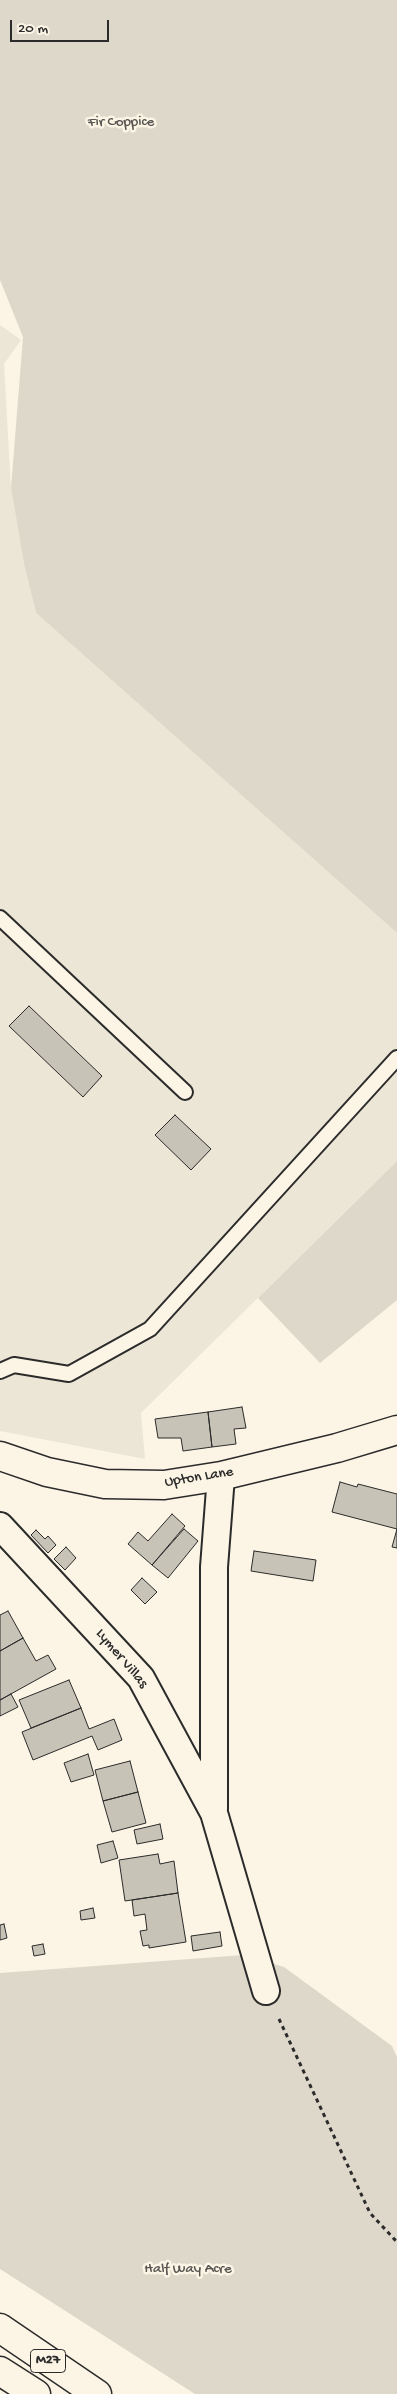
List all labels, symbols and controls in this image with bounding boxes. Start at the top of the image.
scale bar [12,10,111,42]
text: 20 m [18,20,48,38]
park label: Fir Coppice [88,114,154,132]
street label: Upton Lane [163,1464,235,1492]
street label: Lymer Villas [91,1626,151,1692]
park label: Half Way Acre [144,2261,232,2279]
road number: M27 [30,2350,66,2372]

